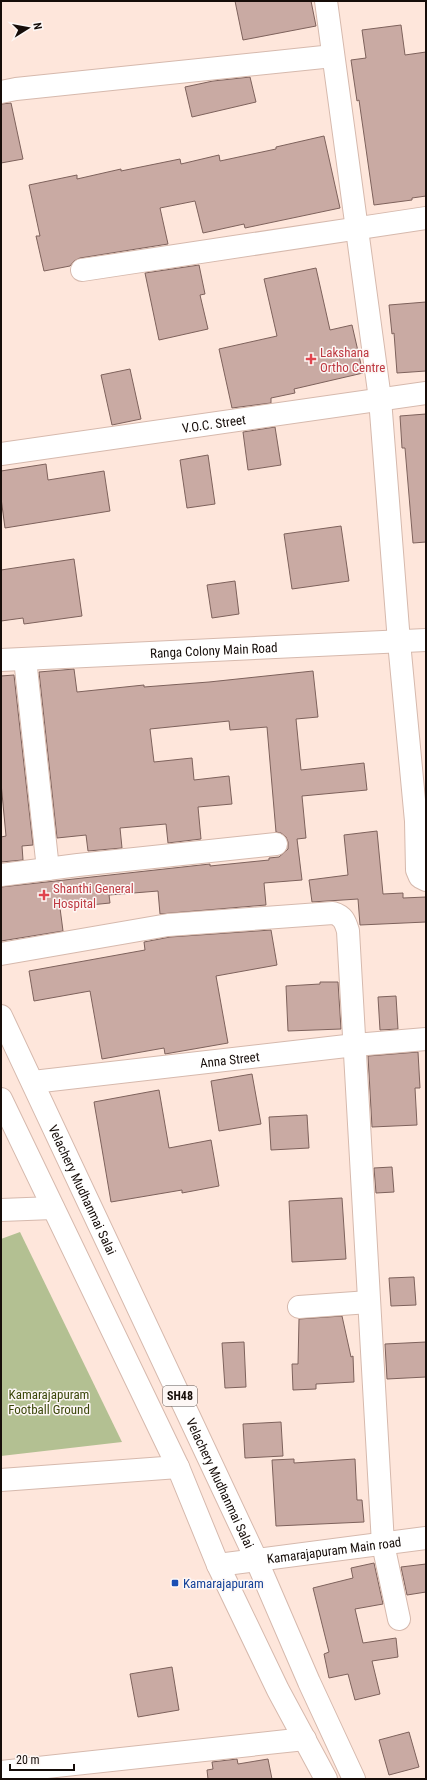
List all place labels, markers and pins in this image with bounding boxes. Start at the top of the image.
place label: Lakshana Ortho Centre [320,345,385,375]
marker: Lakshana Ortho Centre [305,353,317,365]
place label: Shanthi General Hospital [53,881,134,911]
marker: Shanthi General Hospital [38,889,50,901]
place label: Kamarajapuram [183,1576,264,1591]
marker: Kamarajapuram [170,1578,180,1588]

